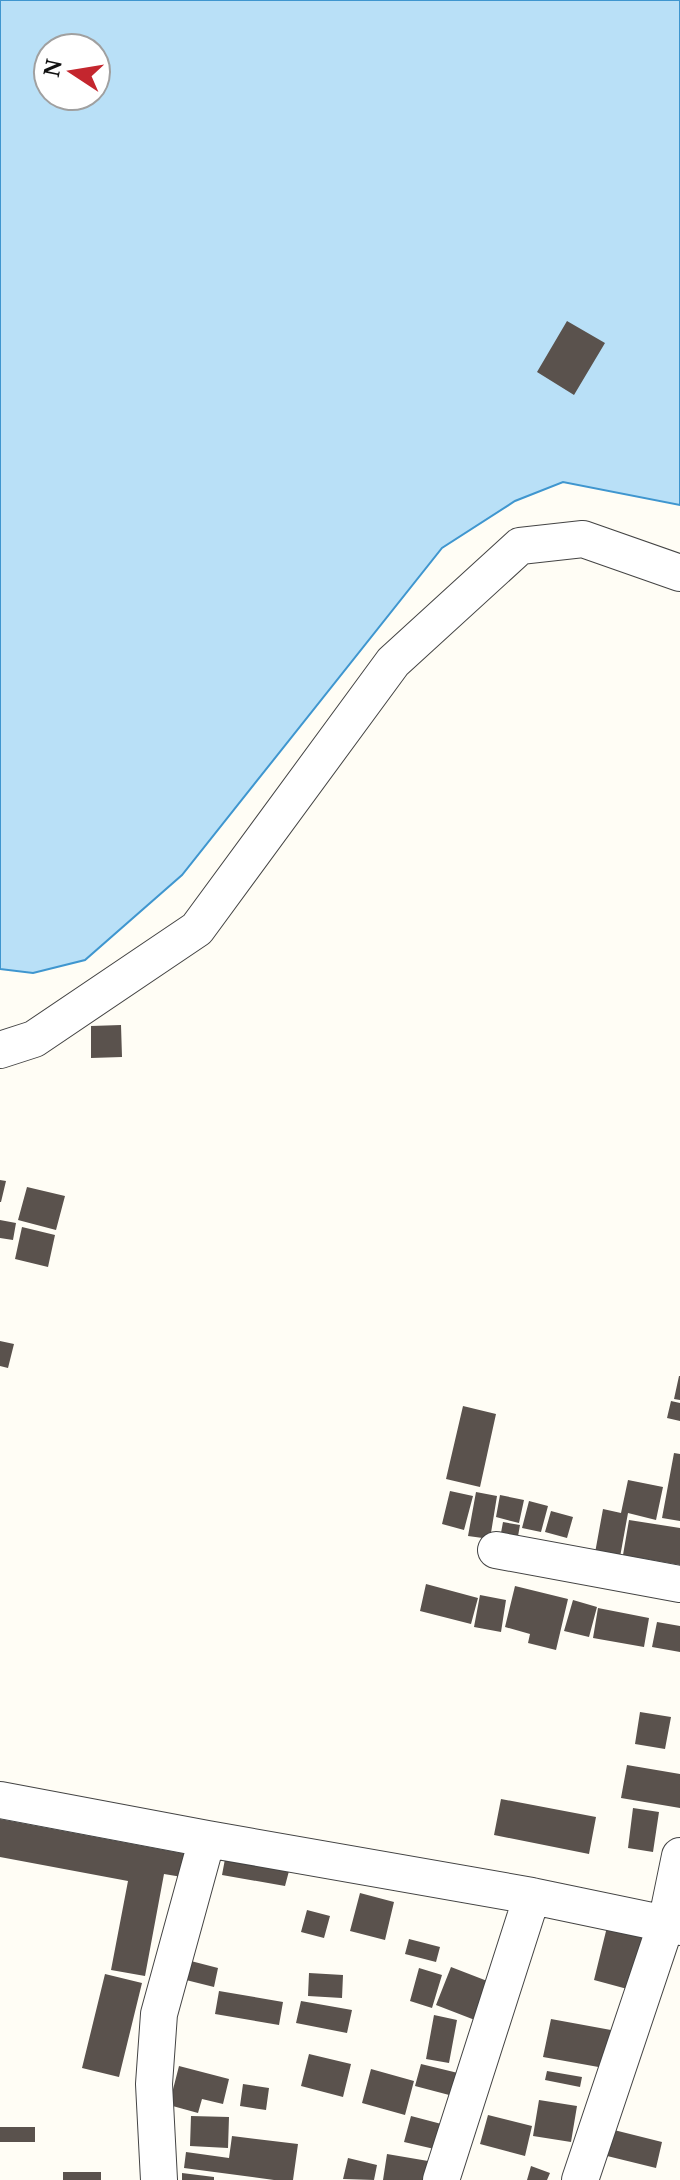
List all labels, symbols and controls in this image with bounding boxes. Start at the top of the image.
north arrow [32,32,112,112]
text: N [35,56,68,79]

